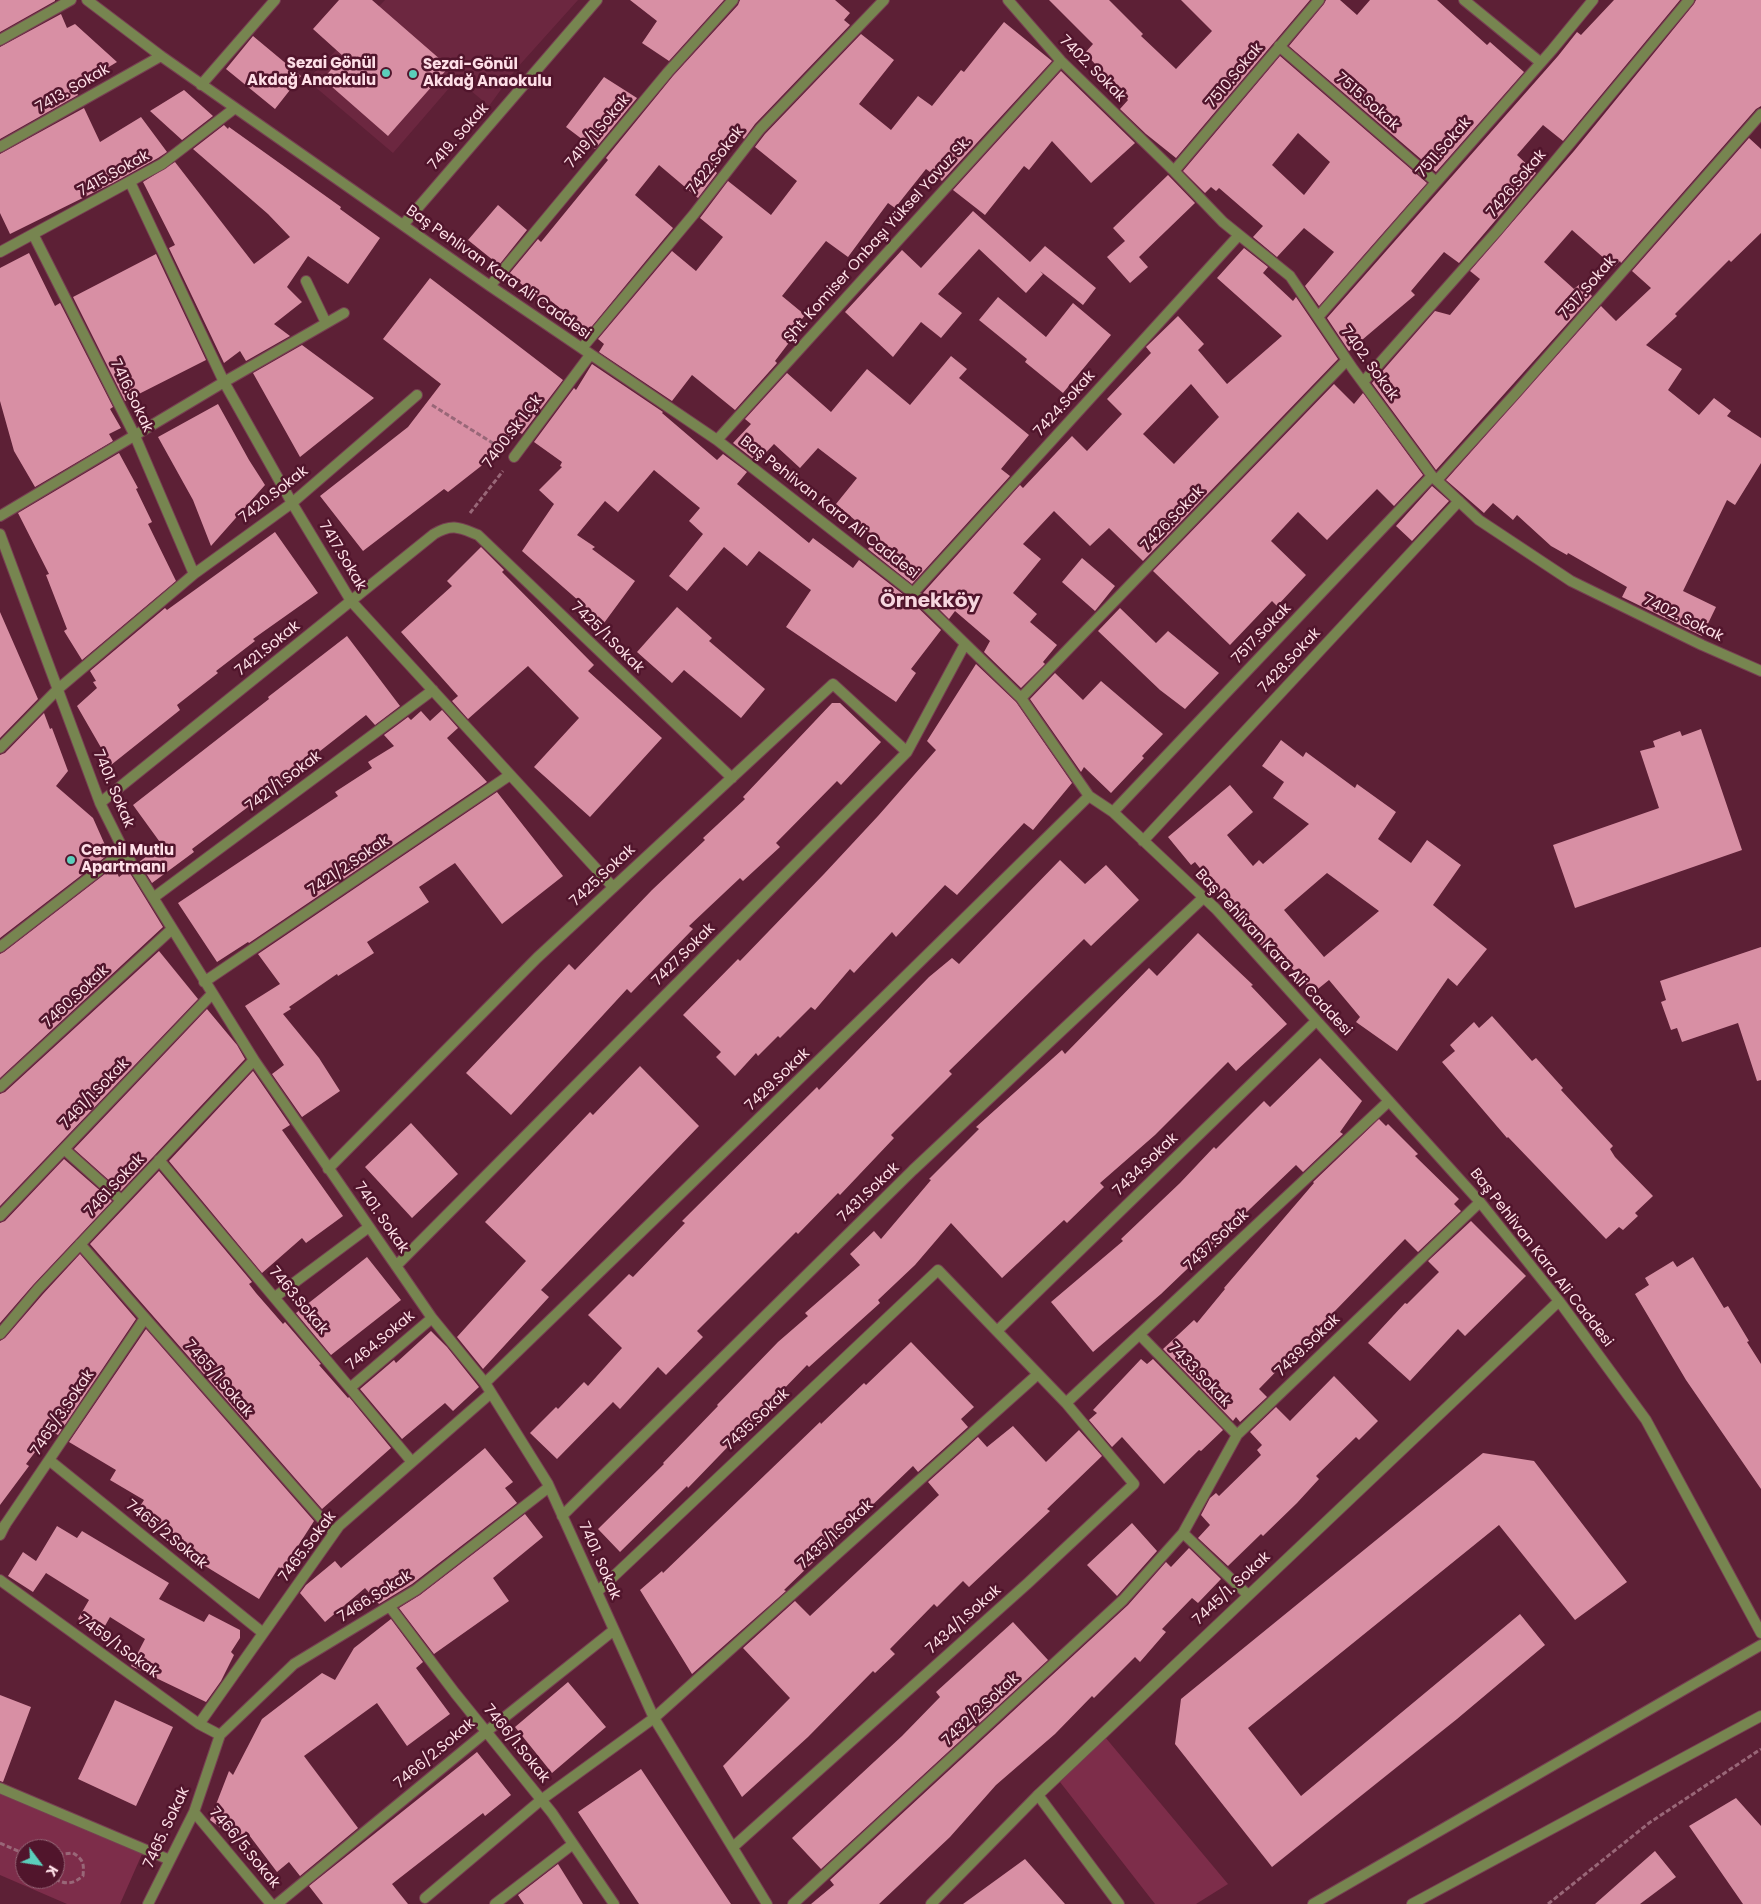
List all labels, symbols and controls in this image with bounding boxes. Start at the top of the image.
street label: 7402. Sokak [1055,32,1129,106]
street label: 7510.Sokak [1203,40,1267,112]
place label: Sezai Gönül Akdağ Anaokulu [247,55,376,90]
place label: Sezai-Gönül Akdağ Anaokulu [423,56,552,91]
street label: 7413. Sokak [33,61,113,117]
marker: Sezai Gönül Akdağ Anaokulu [380,67,392,79]
marker: Sezai-Gönül Akdağ Anaokulu [407,68,419,80]
street label: 7515.Sokak [1331,69,1403,135]
street label: 7419/1.Sokak [562,91,634,173]
street label: 7419. Sokak [425,100,493,174]
street label: 7511.Sokak [1413,114,1475,182]
street label: 7422.Sokak [684,123,748,199]
street label: Şht. Komiser Onbaşı Yüksel Yavuz Sk. [781,133,975,347]
street label: 7426.Sokak [1483,146,1551,222]
street label: 7415.Sokak [75,147,153,201]
street label: Baş Pehlivan Kara Ali Caddesi [402,202,594,344]
street label: 7517.Sokak [1556,253,1620,323]
street label: 7402. Sokak [1336,324,1402,404]
street label: 7416.Sokak [106,357,156,435]
street label: 7424.Sokak [1031,367,1099,441]
street label: 7400.Sk 1.Çk [480,392,546,472]
street label: Baş Pehlivan Kara Ali Caddesi [736,433,922,583]
street label: 7420.Sokak [236,462,312,528]
street label: 7426.Sokak [1138,483,1208,555]
street label: 7417.Sokak [314,518,370,594]
district label: Örnekköy [880,590,980,614]
street label: 7402. Sokak [1640,592,1726,646]
street label: 7425/1.Sokak [567,599,647,677]
street label: 7517.Sokak [1229,600,1295,668]
street label: 7421.Sokak [232,617,304,681]
street label: 7428.Sokak [1255,625,1325,697]
street label: 7401. Sokak [89,747,137,831]
street label: 7421/1.Sokak [243,748,325,816]
street label: 7421/2.Sokak [305,832,393,900]
street label: 7425.Sokak [567,841,639,911]
place label: Cemil Mutlu Apartmanı [81,842,174,877]
marker: Cemil Mutlu Apartmanı [65,854,77,866]
street label: Baş Pehlivan Kara Ali Caddesi [1191,866,1355,1040]
street label: 7427.Sokak [649,920,719,990]
street label: 7460.Sokak [39,962,113,1032]
street label: 7429.Sokak [742,1045,814,1115]
street label: 7461/1.Sokak [57,1055,133,1133]
street label: 7434.Sokak [1110,1130,1182,1200]
street label: 7461.Sokak [81,1151,149,1221]
street label: 7431.Sokak [835,1159,903,1227]
street label: Baş Pehlivan Kara Ali Caddesi [1466,1165,1616,1351]
street label: 7401. Sokak [350,1179,412,1257]
street label: 7437.Sokak [1181,1207,1253,1275]
street label: 7463.Sokak [264,1263,332,1339]
street label: 7464.Sokak [343,1307,419,1375]
street label: 7439.Sokak [1272,1311,1344,1381]
street label: 7465/1.Sokak [180,1337,256,1421]
street label: 7433.Sokak [1164,1339,1234,1411]
street label: 7465/3.Sokak [28,1367,98,1459]
street label: 7435.Sokak [721,1385,793,1455]
street label: 7465/2.Sokak [122,1497,210,1573]
street label: 7435/1.Sokak [795,1497,877,1573]
street label: 7465.Sokak [276,1508,340,1586]
street label: 7401. Sokak [574,1519,624,1603]
street label: 7445/1. Sokak [1189,1548,1275,1630]
street label: 7466.Sokak [335,1567,415,1627]
street label: 7434/1.Sokak [923,1582,1005,1658]
street label: 7459/1.Sokak [74,1612,162,1682]
street label: 7432/2.Sokak [939,1670,1023,1750]
street label: 7466/1.Sokak [479,1701,553,1787]
street label: 7466/2.Sokak [391,1715,479,1793]
street label: 7465. Sokak [140,1784,194,1872]
street label: 7466/5.Sokak [205,1804,283,1892]
north arrow [15,1839,65,1889]
text: K [41,1862,63,1881]

